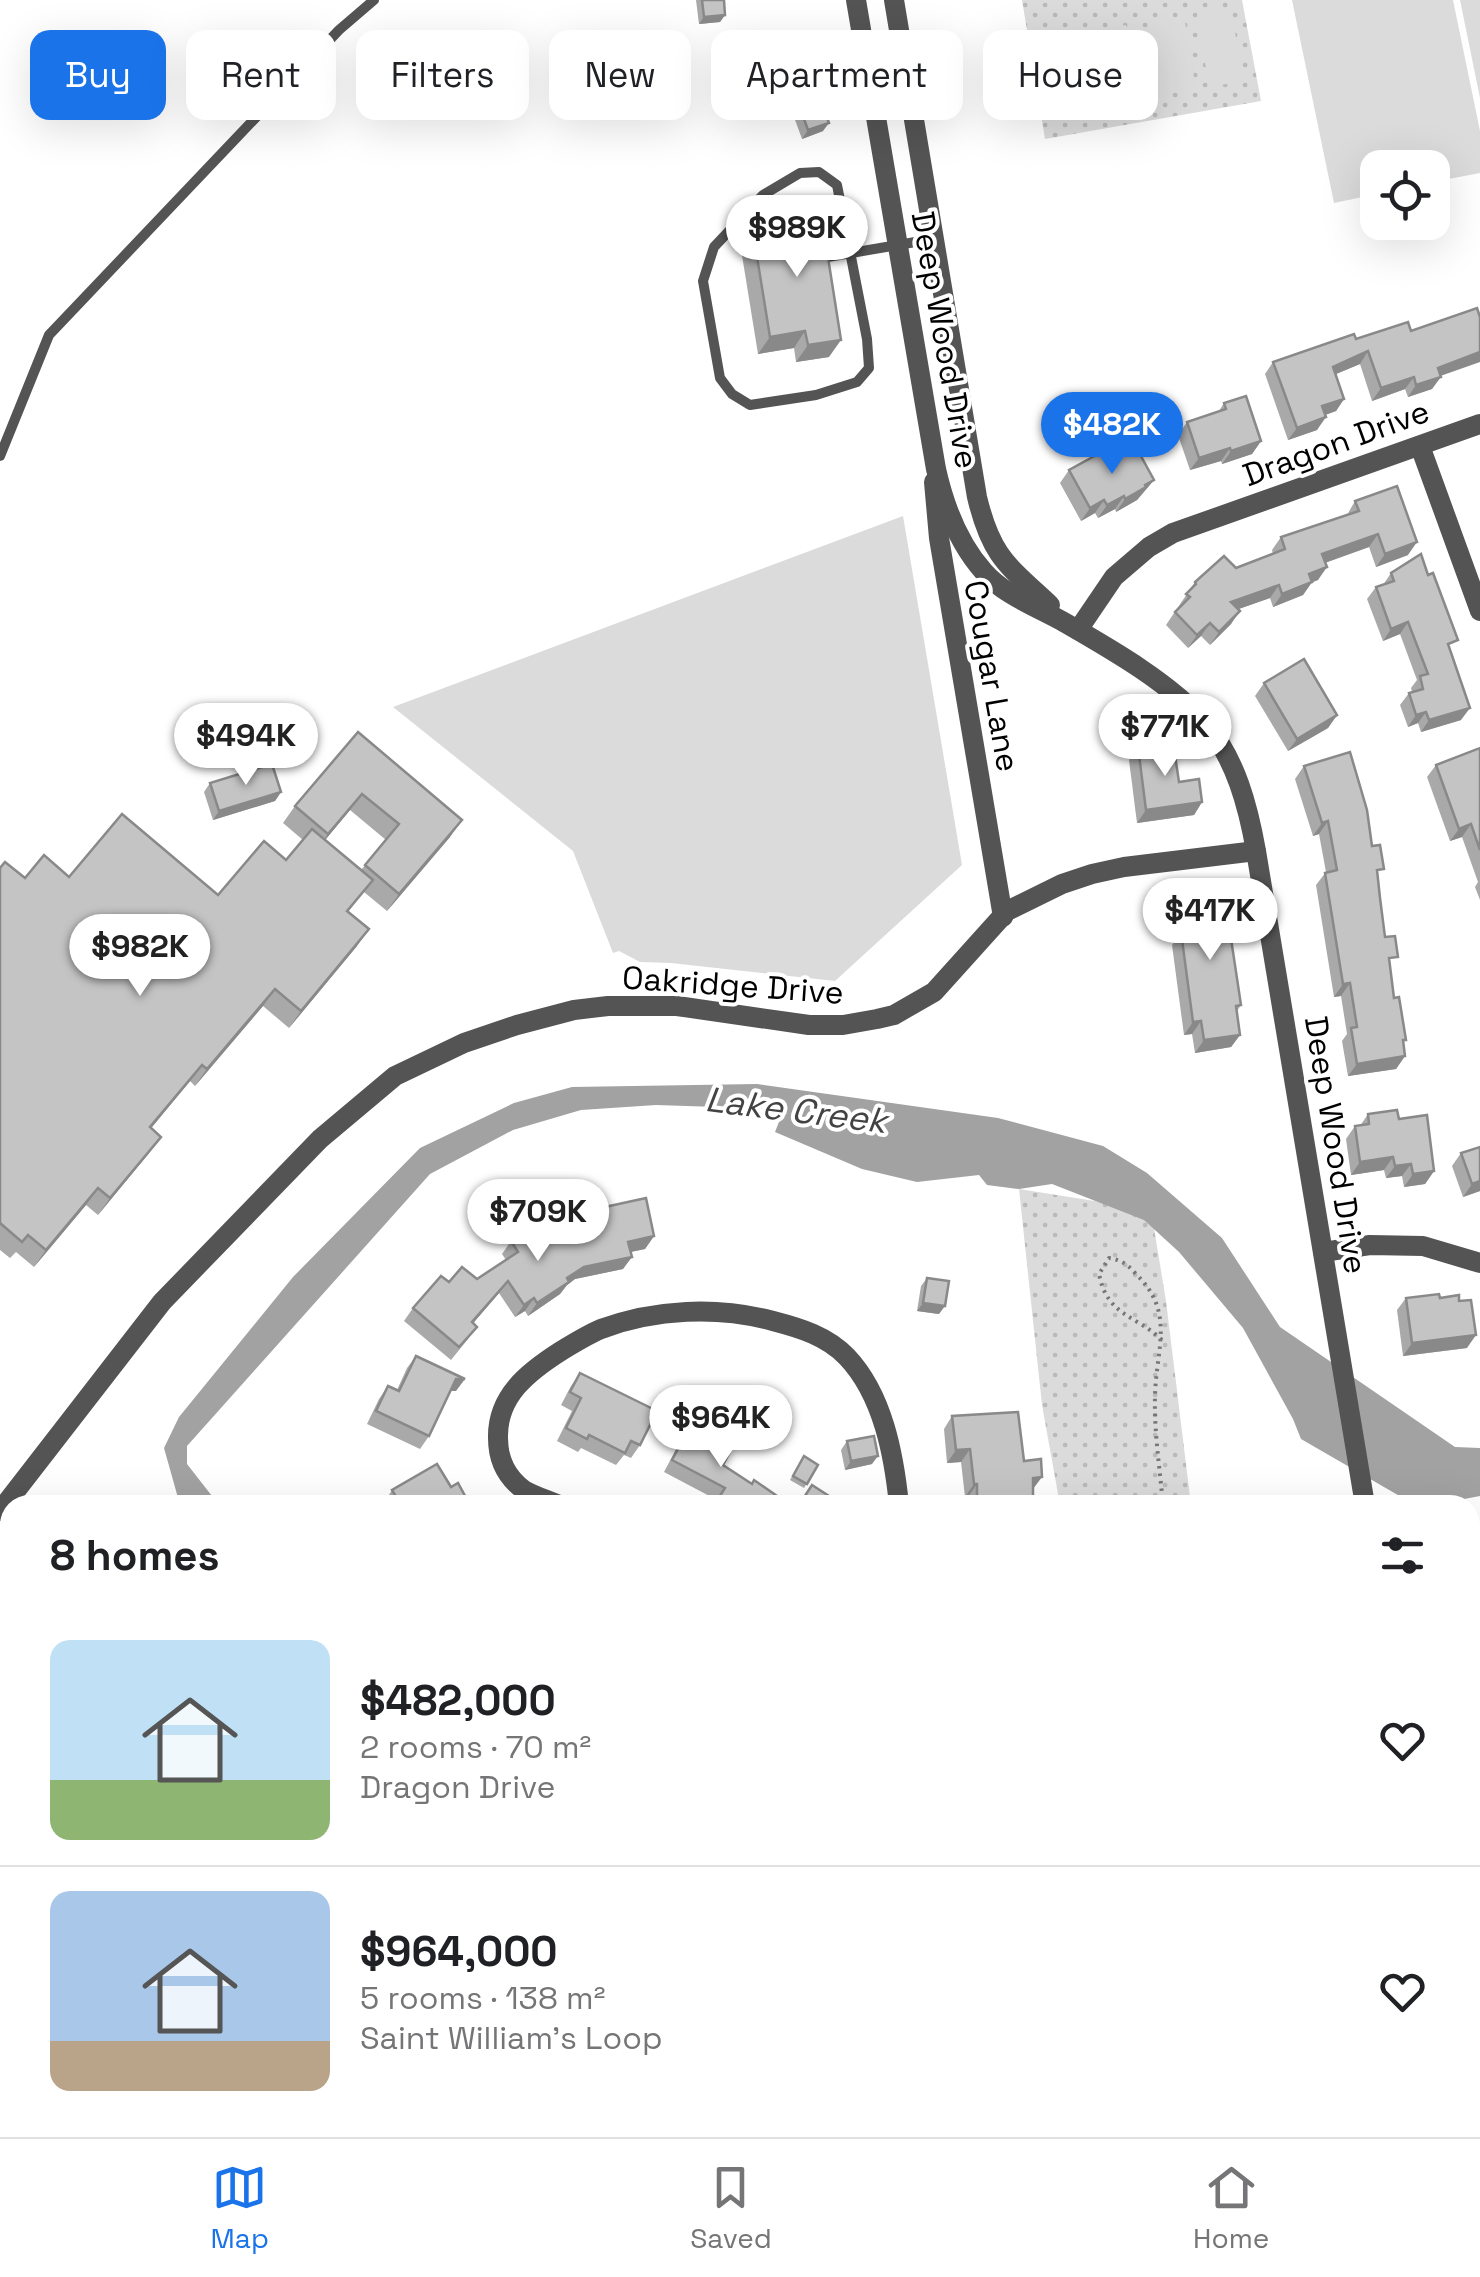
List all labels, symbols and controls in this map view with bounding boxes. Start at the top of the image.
chip: Buy [30,30,166,120]
chip: Rent [186,30,336,120]
chip: Filters [356,30,529,120]
chip: New [549,30,691,120]
chip: Apartment [711,30,963,120]
chip: House [983,30,1158,120]
map controls [1360,150,1450,240]
button: locate [1360,150,1450,240]
pin: $989K [727,195,867,280]
text: $989K [748,207,846,247]
street label: Deep Wood Drive [903,208,987,472]
street label: Dragon Drive [1237,391,1435,495]
pin: $482K [1042,392,1182,477]
text: $482K [1063,404,1161,444]
street label: Cougar Lane [955,577,1029,775]
pin: $771K [1095,694,1235,779]
pin: $494K [176,703,316,788]
text: $771K [1120,706,1210,746]
text: $494K [196,715,296,755]
pin: $417K [1140,878,1280,963]
text: $417K [1165,890,1255,930]
pin: $982K [70,914,210,999]
text: $982K [91,926,189,966]
street label: Oakridge Drive [621,957,845,1013]
street label: Deep Wood Drive [1296,1013,1376,1277]
water label: Lake Creek [703,1077,893,1143]
pin: $709K [468,1179,608,1264]
text: $709K [489,1191,587,1231]
pin: $964K [651,1385,791,1470]
text: $964K [671,1397,771,1437]
icon: filters [1375,1528,1430,1583]
text: 8 homes [50,1529,220,1582]
text: $482,000 [360,1674,556,1727]
icon: home [130,1680,250,1800]
icon: heart [1375,1713,1430,1768]
text: 2 rooms · 70 m² [360,1727,591,1767]
text: Dragon Drive [360,1767,556,1807]
text: $964,000 [360,1925,558,1978]
icon: home [130,1931,250,2051]
icon: heart [1375,1964,1430,2019]
text: 5 rooms · 138 m² [360,1978,605,2018]
text: Saint William's Loop [360,2018,663,2058]
tab: Map [211,2160,269,2256]
tab: Saved [690,2160,772,2256]
tab: Home [1193,2160,1269,2256]

